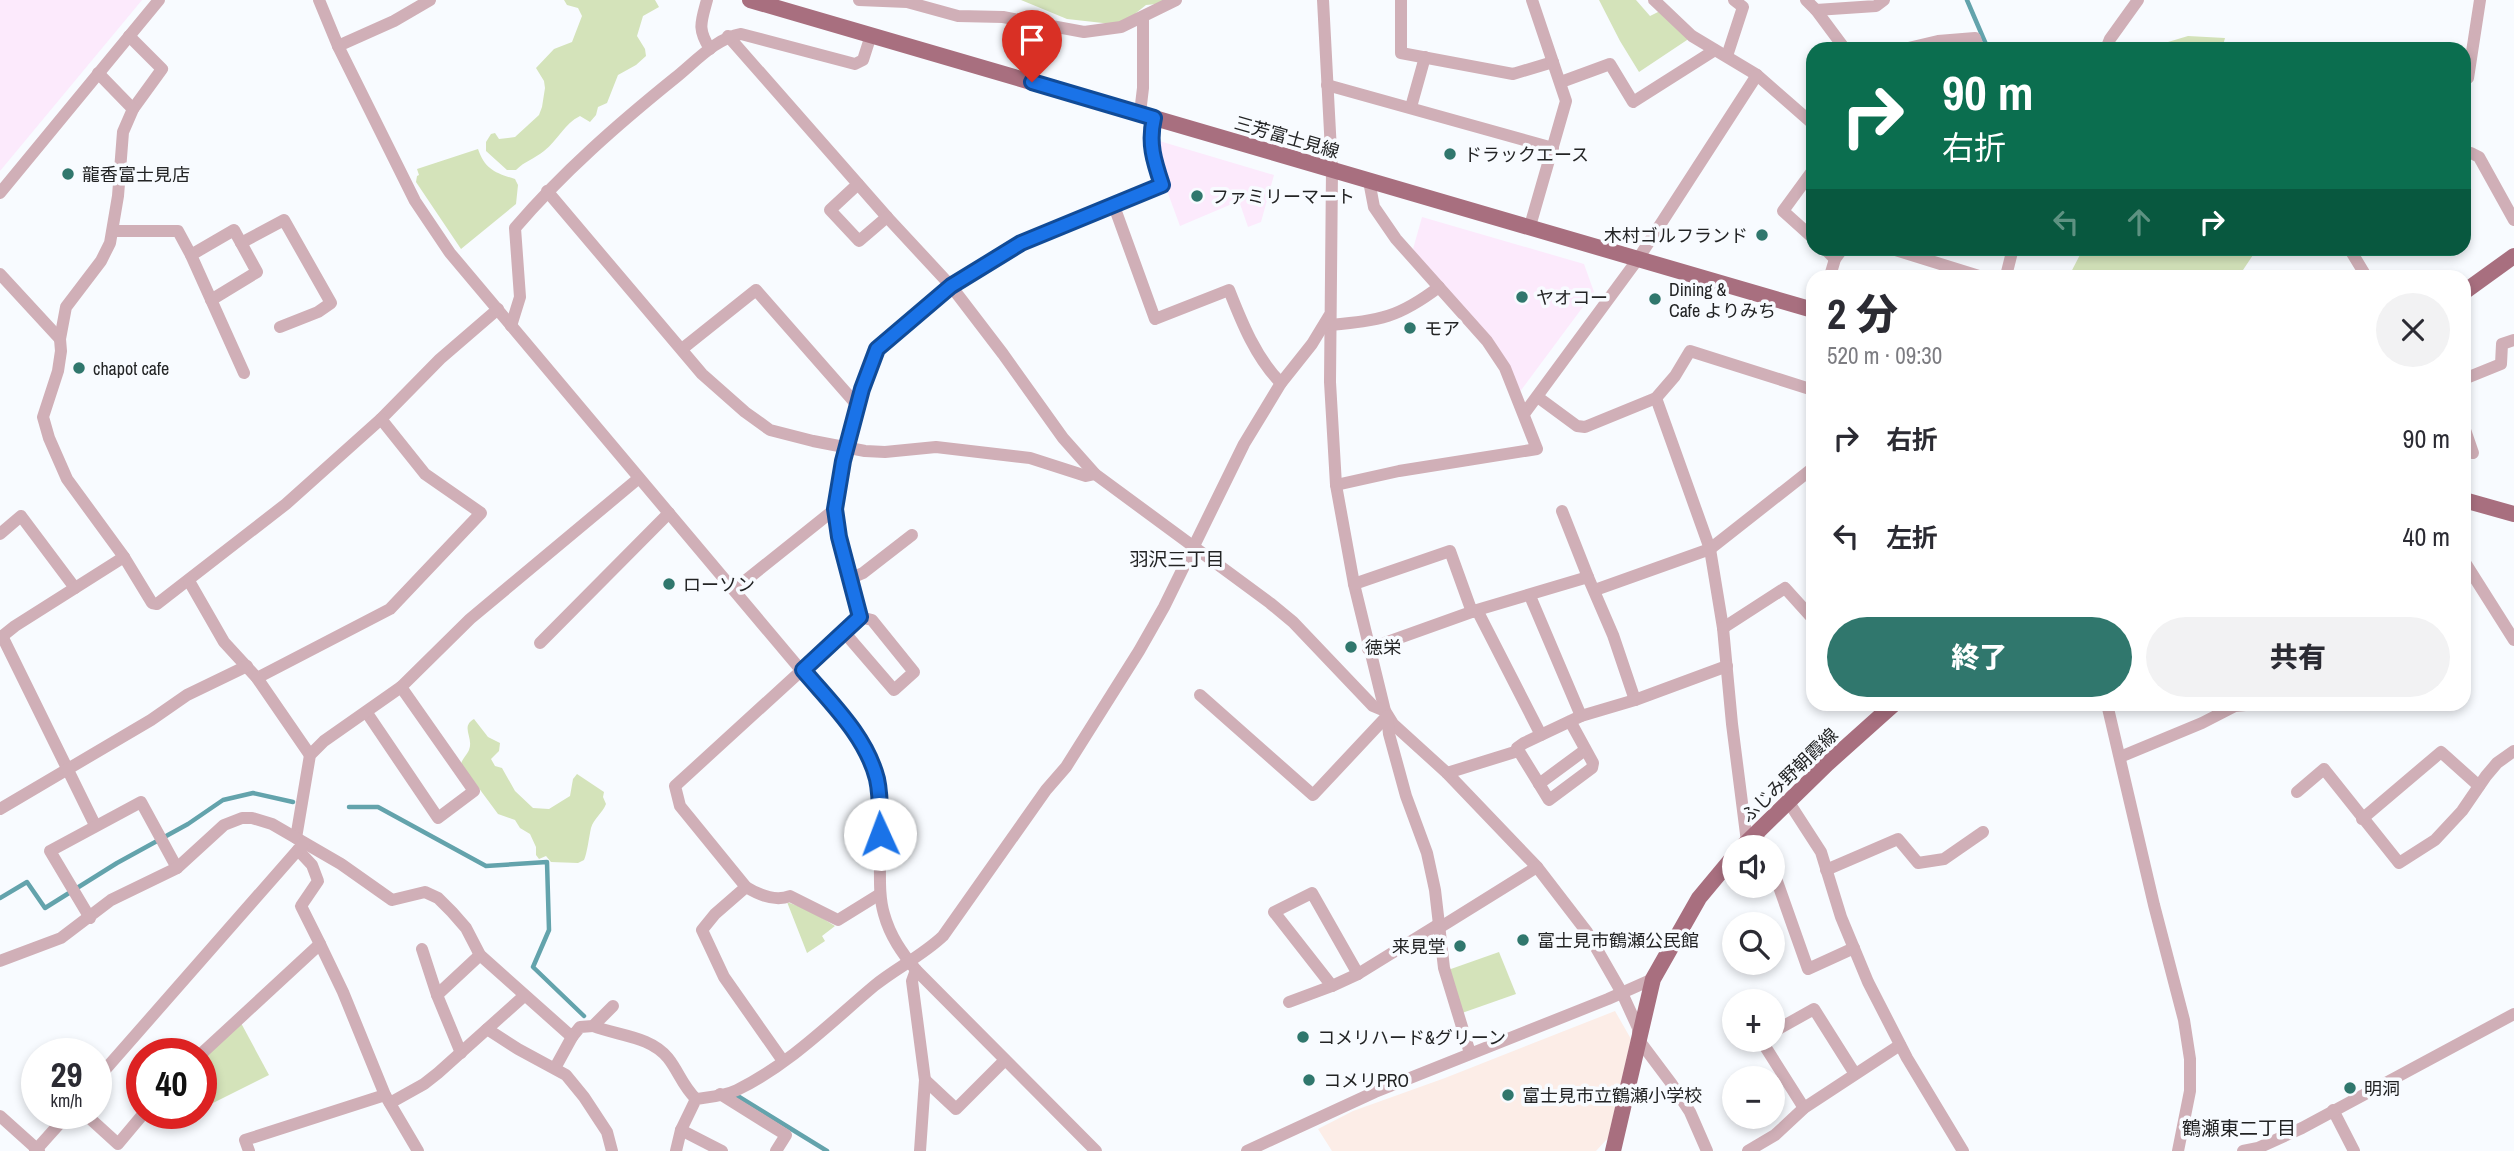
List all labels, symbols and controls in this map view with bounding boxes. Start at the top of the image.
pin [1002,10,1062,82]
icon: arrive [1013,21,1051,59]
text: 90 m [1942,59,2034,125]
icon: right [1827,70,1918,161]
street label: 三芳富士見線 [1232,110,1342,164]
text: 右折 [1942,126,2006,169]
place label: ドラックエース [1464,142,1589,167]
marker: ドラックエース [1442,146,1458,162]
place label: 龍香富士見店 [82,162,190,187]
marker: 龍香富士見店 [60,166,76,182]
place label: ファミリーマート [1211,184,1355,209]
marker: ファミリーマート [1189,188,1205,204]
icon: left [2047,203,2085,241]
icon: ahead [2120,203,2158,241]
icon: right [2193,203,2231,241]
place label: 木村ゴルフランド [1604,223,1748,248]
marker: 木村ゴルフランド [1754,227,1770,243]
place label: Dining & Cafe よりみち [1669,277,1776,323]
place label: ヤオコー [1536,285,1608,310]
text: 2 分 [1827,286,1898,342]
marker: ヤオコー [1514,289,1530,305]
marker: Dining & Cafe よりみち [1647,291,1663,307]
button: close [2376,293,2450,367]
place label: モア [1424,316,1460,341]
marker: モア [1402,320,1418,336]
text: 520 m · 09:30 [1827,340,1942,371]
place label: chapot cafe [93,356,169,381]
marker: chapot cafe [71,360,87,376]
icon: right [1827,419,1865,457]
text: 90 m [2403,421,2450,456]
text: 右折 [1886,422,1938,457]
icon: left [1827,517,1865,555]
text: 40 m [2403,519,2450,554]
text: 左折 [1886,520,1938,555]
district label: 羽沢三丁目 [1129,546,1225,572]
place label: ローソン [683,572,755,597]
marker: ローソン [661,576,677,592]
button: 終了 [1827,617,2132,697]
button: 共有 [2146,617,2450,697]
place label: 徳栄 [1365,635,1401,660]
marker: 徳栄 [1343,639,1359,655]
street label: ふじみ野朝霞線 [1735,722,1843,828]
position arrow [843,797,917,871]
map controls [1722,835,1785,1129]
button: sound [1722,835,1785,898]
button: search [1722,912,1785,975]
place label: 富士見市鶴瀬公民館 [1537,928,1699,953]
marker: 富士見市鶴瀬公民館 [1515,932,1531,948]
place label: 来見堂 [1392,934,1446,959]
marker: 来見堂 [1452,938,1468,954]
button: + [1722,989,1785,1052]
place label: コメリハード&グリーン [1317,1025,1506,1050]
marker: コメリハード&グリーン [1295,1029,1311,1045]
speed limit sign: 40 [126,1038,217,1129]
text: 29 [51,1051,82,1098]
button: − [1722,1066,1785,1129]
place label: コメリPRO [1323,1068,1409,1093]
marker: コメリPRO [1301,1072,1317,1088]
place label: 明洞 [2364,1076,2400,1101]
marker: 明洞 [2342,1080,2358,1096]
place label: 富士見市立鶴瀬小学校 [1522,1083,1702,1108]
marker: 富士見市立鶴瀬小学校 [1500,1087,1516,1103]
text: km/h [51,1088,83,1113]
district label: 鶴瀬東二丁目 [2182,1115,2296,1141]

